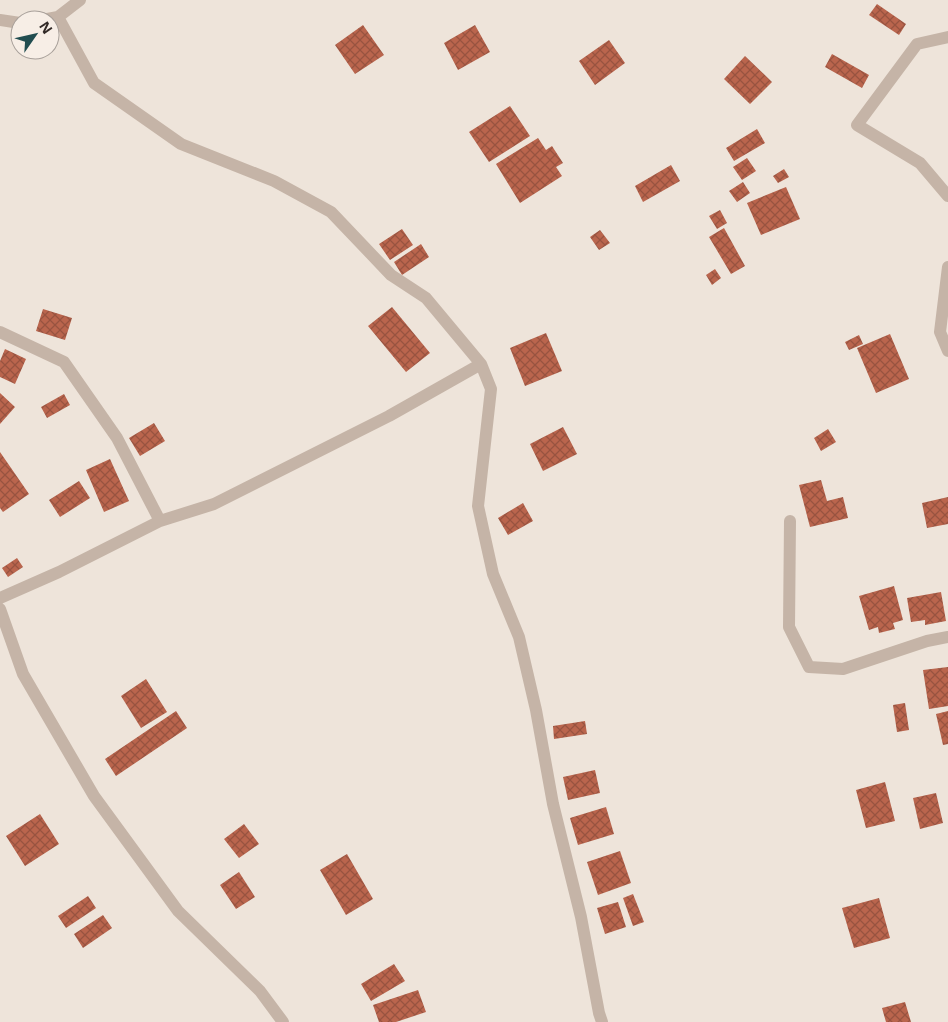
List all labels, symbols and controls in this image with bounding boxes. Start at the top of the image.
north arrow [10,10,60,60]
text: N [35,17,57,37]

